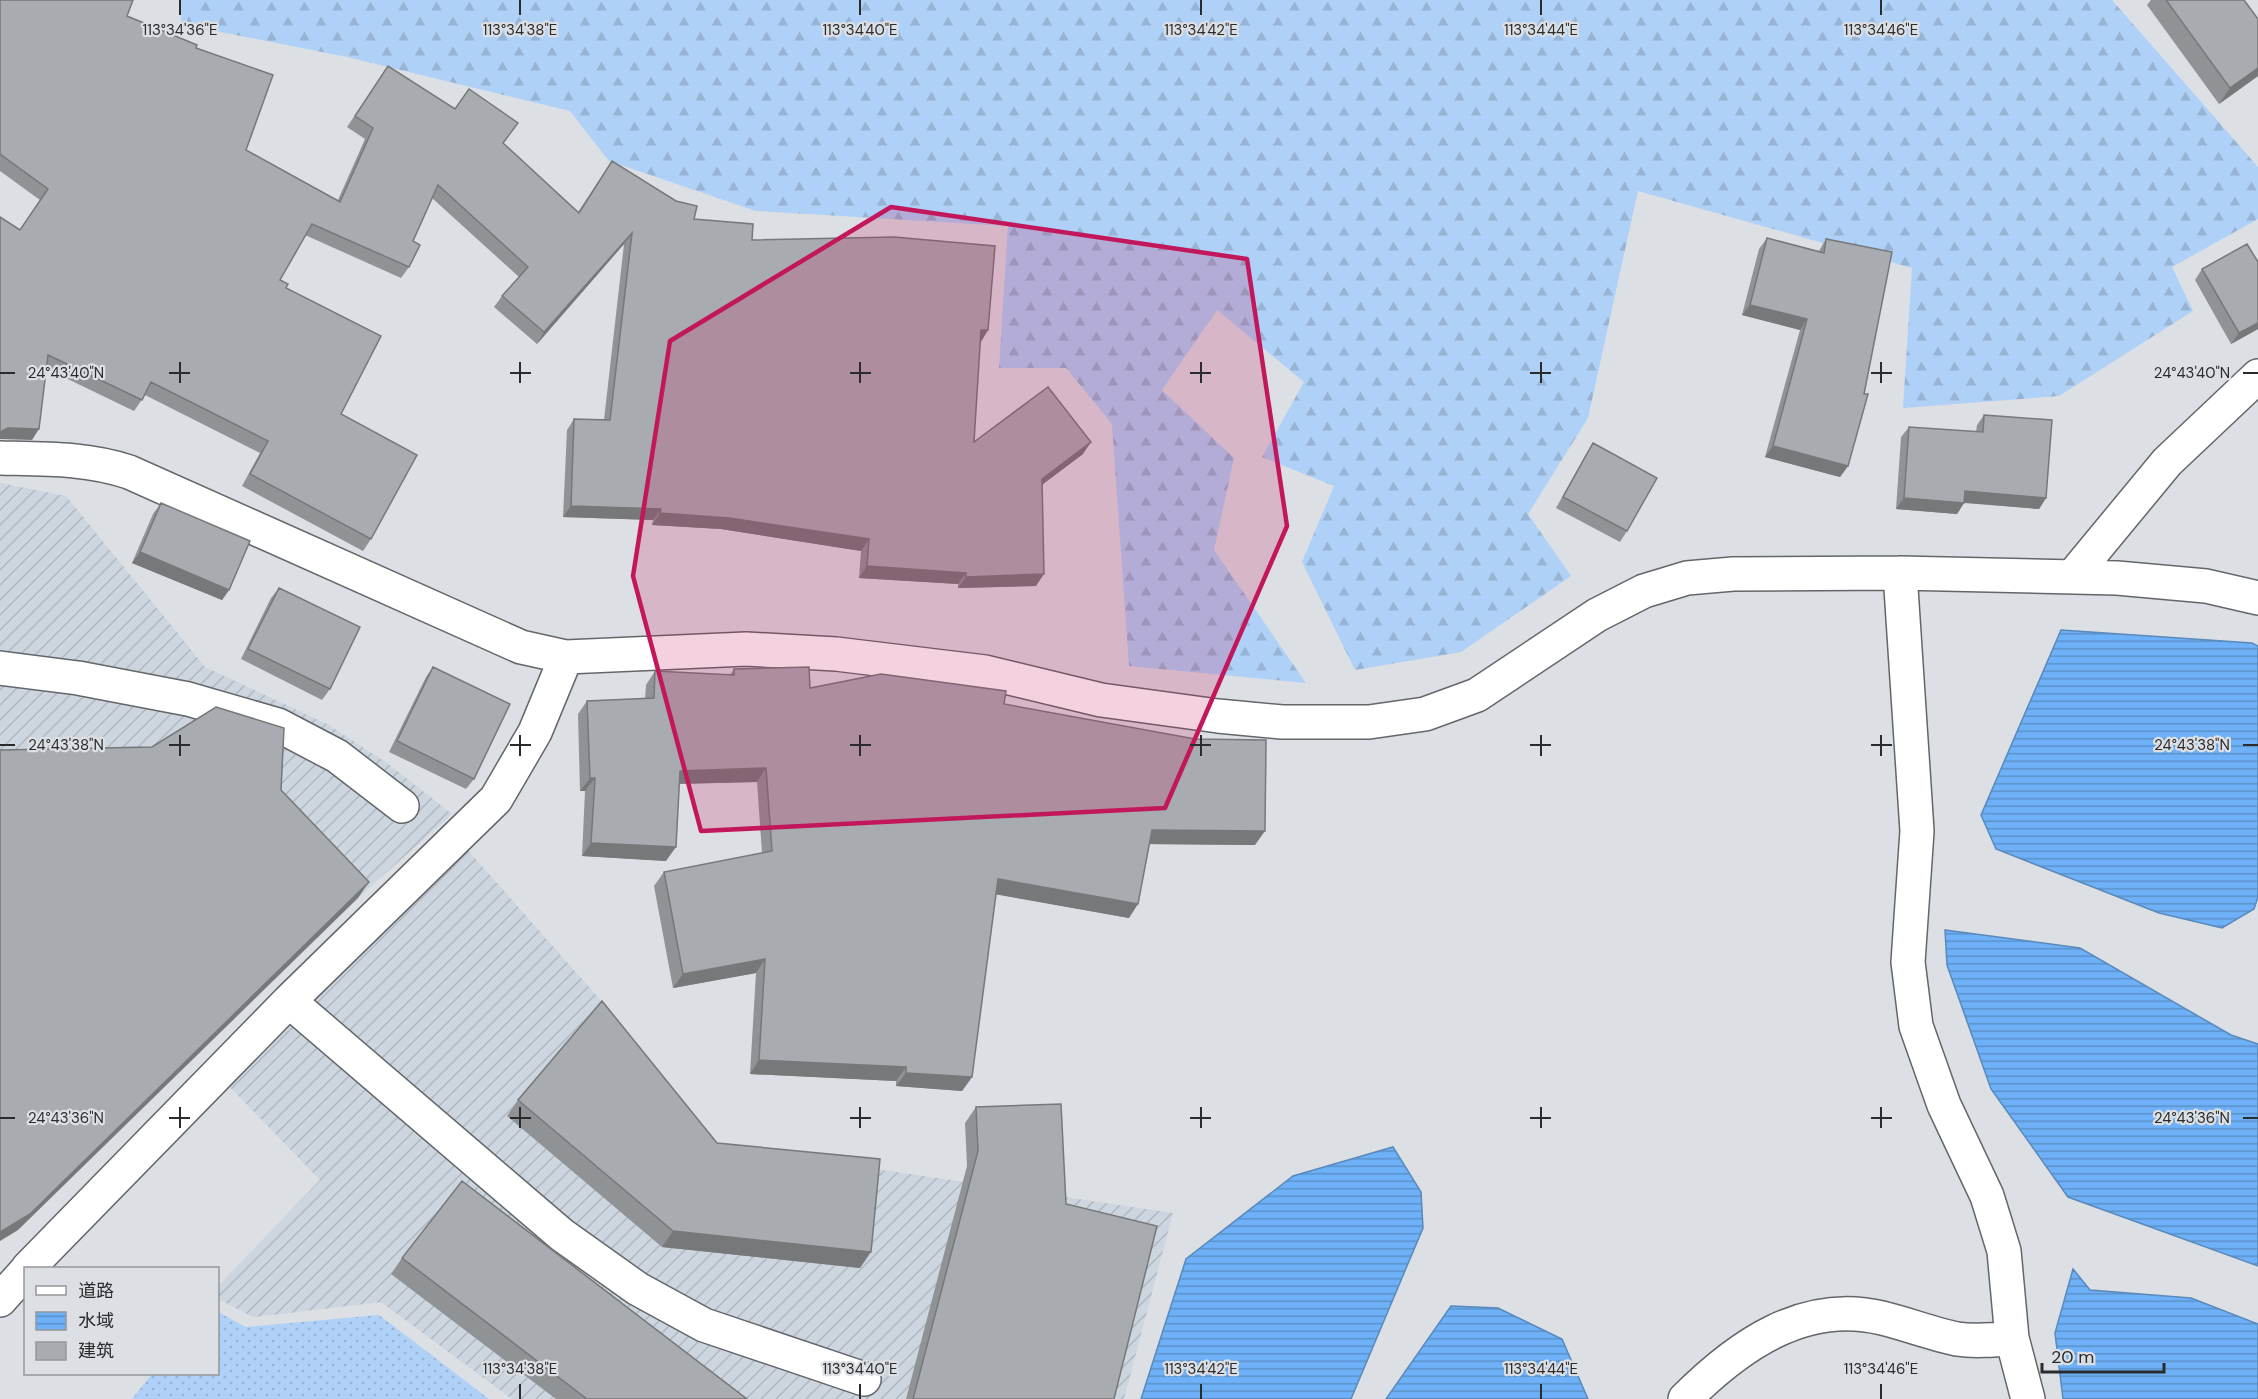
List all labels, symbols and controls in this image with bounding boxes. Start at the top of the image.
text: 113°34'36"E [143,20,217,40]
text: 113°34'38"E [483,20,557,40]
text: 113°34'40"E [822,20,898,40]
text: 113°34'42"E [1164,20,1238,40]
text: 113°34'44"E [1504,20,1578,40]
text: 113°34'46"E [1844,20,1918,40]
text: 24°43'40"N [28,363,104,383]
text: 24°43'40"N [2154,363,2230,383]
text: 24°43'38"N [28,735,104,755]
text: 24°43'38"N [2154,735,2230,755]
text: 24°43'36"N [28,1108,104,1128]
text: 24°43'36"N [2154,1108,2230,1128]
legend [24,1267,219,1375]
text: 道路 [78,1279,114,1303]
text: 水域 [78,1309,114,1333]
scale bar [2042,1336,2164,1374]
text: 建筑 [78,1339,114,1363]
text: 20 m [2051,1345,2094,1369]
text: 113°34'38"E [483,1359,557,1379]
text: 113°34'40"E [822,1359,898,1379]
text: 113°34'42"E [1164,1359,1238,1379]
text: 113°34'44"E [1504,1359,1578,1379]
text: 113°34'46"E [1844,1359,1918,1379]

